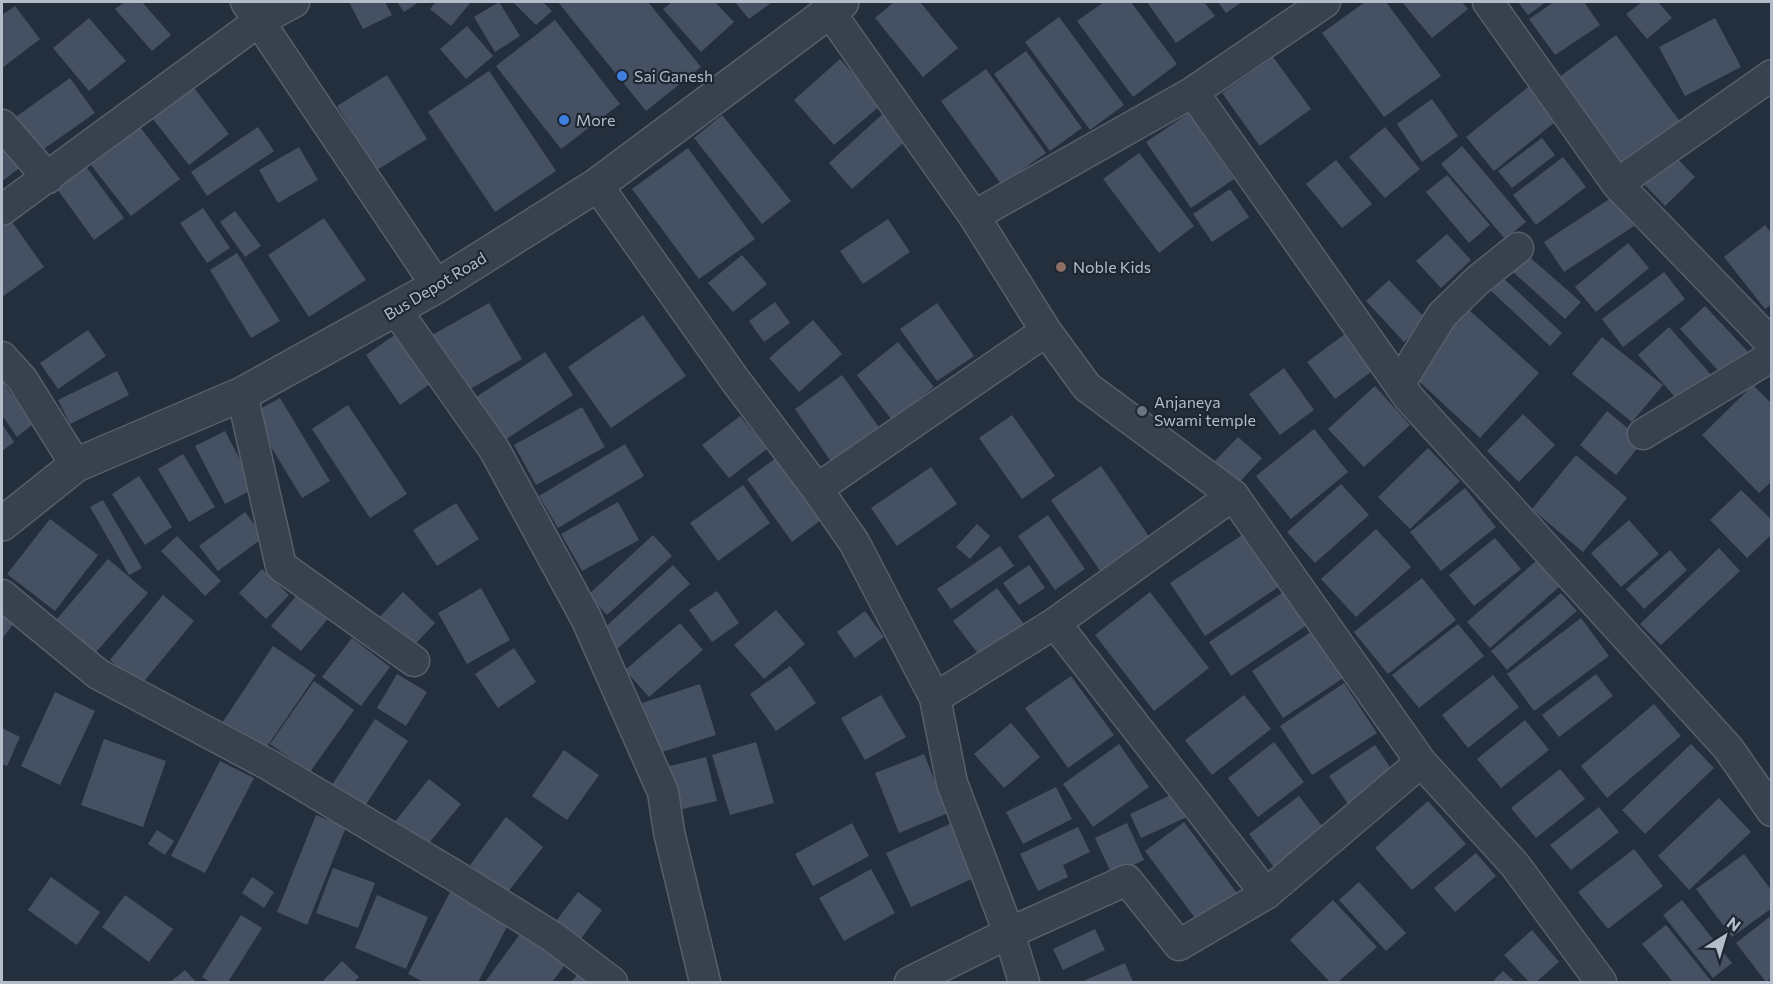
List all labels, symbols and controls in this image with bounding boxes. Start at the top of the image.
place label: Sai Ganesh [634,66,713,85]
marker: Sai Ganesh [615,69,629,83]
place label: More [576,110,615,129]
marker: More [557,113,571,127]
street label: Bus Depot Road [380,248,489,324]
place label: Noble Kids [1073,257,1151,276]
marker: Noble Kids [1054,260,1068,274]
place label: Anjaneya Swami temple [1154,392,1256,429]
marker: Anjaneya Swami temple [1135,404,1149,418]
north arrow [1695,906,1755,966]
text: N [1724,912,1745,935]

